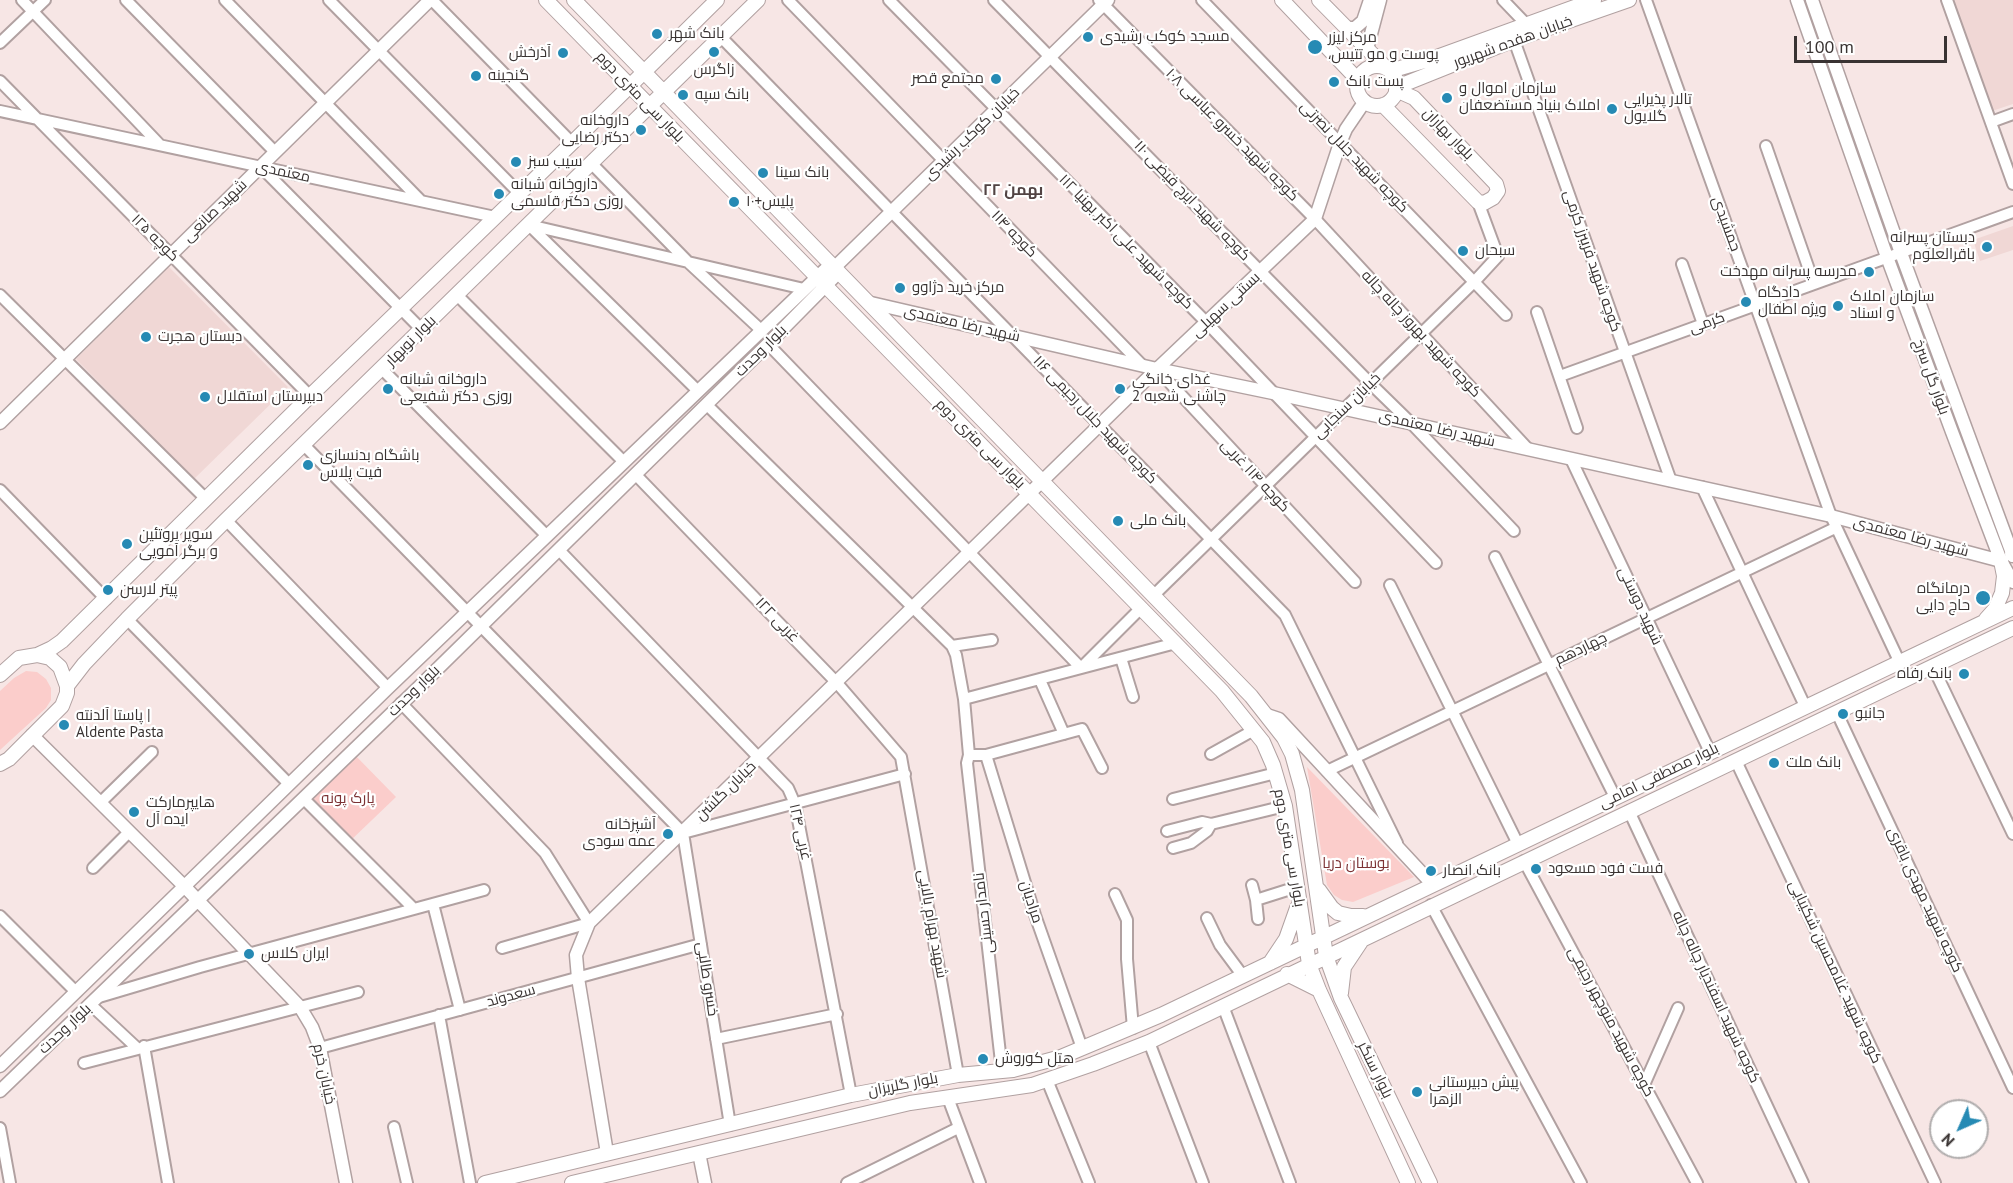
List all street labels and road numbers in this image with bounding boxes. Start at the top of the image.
street label: خیابان هفده شهریور [1451,12,1575,72]
street label: بلوار سی متری دوم [592,48,688,146]
street label: کوچه شهید خسرو عباسی ۱۰۸ [1162,65,1302,205]
street label: خیابان کوکب رشیدی [921,84,1023,184]
street label: کوچه شهید جلال نصرتی [1296,97,1412,217]
street label: بلوار بهاران [1419,104,1477,164]
street label: کوچه شهید ایرج فیضی ۱۱۰ [1130,137,1254,265]
street label: معتمدی [254,157,312,187]
street label: کوچه شهید علی اکبر بهنیا ۱۱۲ [1055,171,1197,313]
street label: شهید صانعی [179,176,251,246]
street label: کوچه شهید فریبرز کرمی [1559,188,1625,334]
street label: جمشیدی [1708,194,1744,254]
street label: کوچه ۱۱۴ [987,207,1041,261]
street label: کوچه ۱۲۵ [128,211,182,265]
street label: کوچه شهید بهروز چاله چاله [1357,267,1485,401]
street label: بستنی سهیلی [1188,269,1264,341]
street label: شهید رضا معتمدی [902,302,1022,346]
street label: کرمی [1687,308,1727,338]
street label: بلوار نوبهار [382,312,440,370]
street label: بلوار وحدت [731,321,791,381]
street label: بلوار گل سرخ [1909,337,1953,417]
street label: کوچه شهید جلال رحیمی ۱۱۶ [1029,352,1161,488]
street label: خیابان سنجابی [1309,369,1385,443]
street label: بلوار سی متری دوم [931,395,1029,493]
street label: شهید رضا معتمدی [1377,407,1497,451]
street label: کوچه ۱۱۴ غربی [1217,436,1293,516]
street label: شهید رضا معتمدی [1851,513,1971,561]
street label: شهید دوستی [1614,564,1666,648]
street label: ۱۲۲ غربی [751,594,803,646]
street label: چهاردهم [1552,629,1610,669]
street label: بلوار وحدت [384,662,444,720]
street label: بلوار مصطفی امامی [1596,739,1722,813]
street label: خیابان گلشن [692,758,760,824]
street label: بلوار سی متری دوم [1270,787,1308,909]
street label: ۱۲۴ غربی [785,802,815,862]
street label: کوچه شهید مهدی باقری [1883,824,1967,976]
street label: شهید بهرام بالایی [914,868,950,980]
street label: نامدار حسینی [970,872,998,954]
street label: مرادیان [1016,878,1046,926]
street label: کوچه شهید غلامحسین شکیبایی [1785,878,1885,1066]
street label: کوچه شهید اسفندیار چاله چاله [1668,908,1764,1086]
street label: خسرو طالبی [692,941,722,1017]
street label: کوچه شهید منوچهر رحیمی [1564,944,1658,1100]
street label: سعدوند [484,981,538,1011]
street label: بلوار وحدت [35,1000,95,1058]
street label: بلوار سنگر [1353,1039,1397,1101]
street label: خیابان خرم [309,1042,339,1106]
street label: بلوار گلریزان [866,1069,940,1101]

